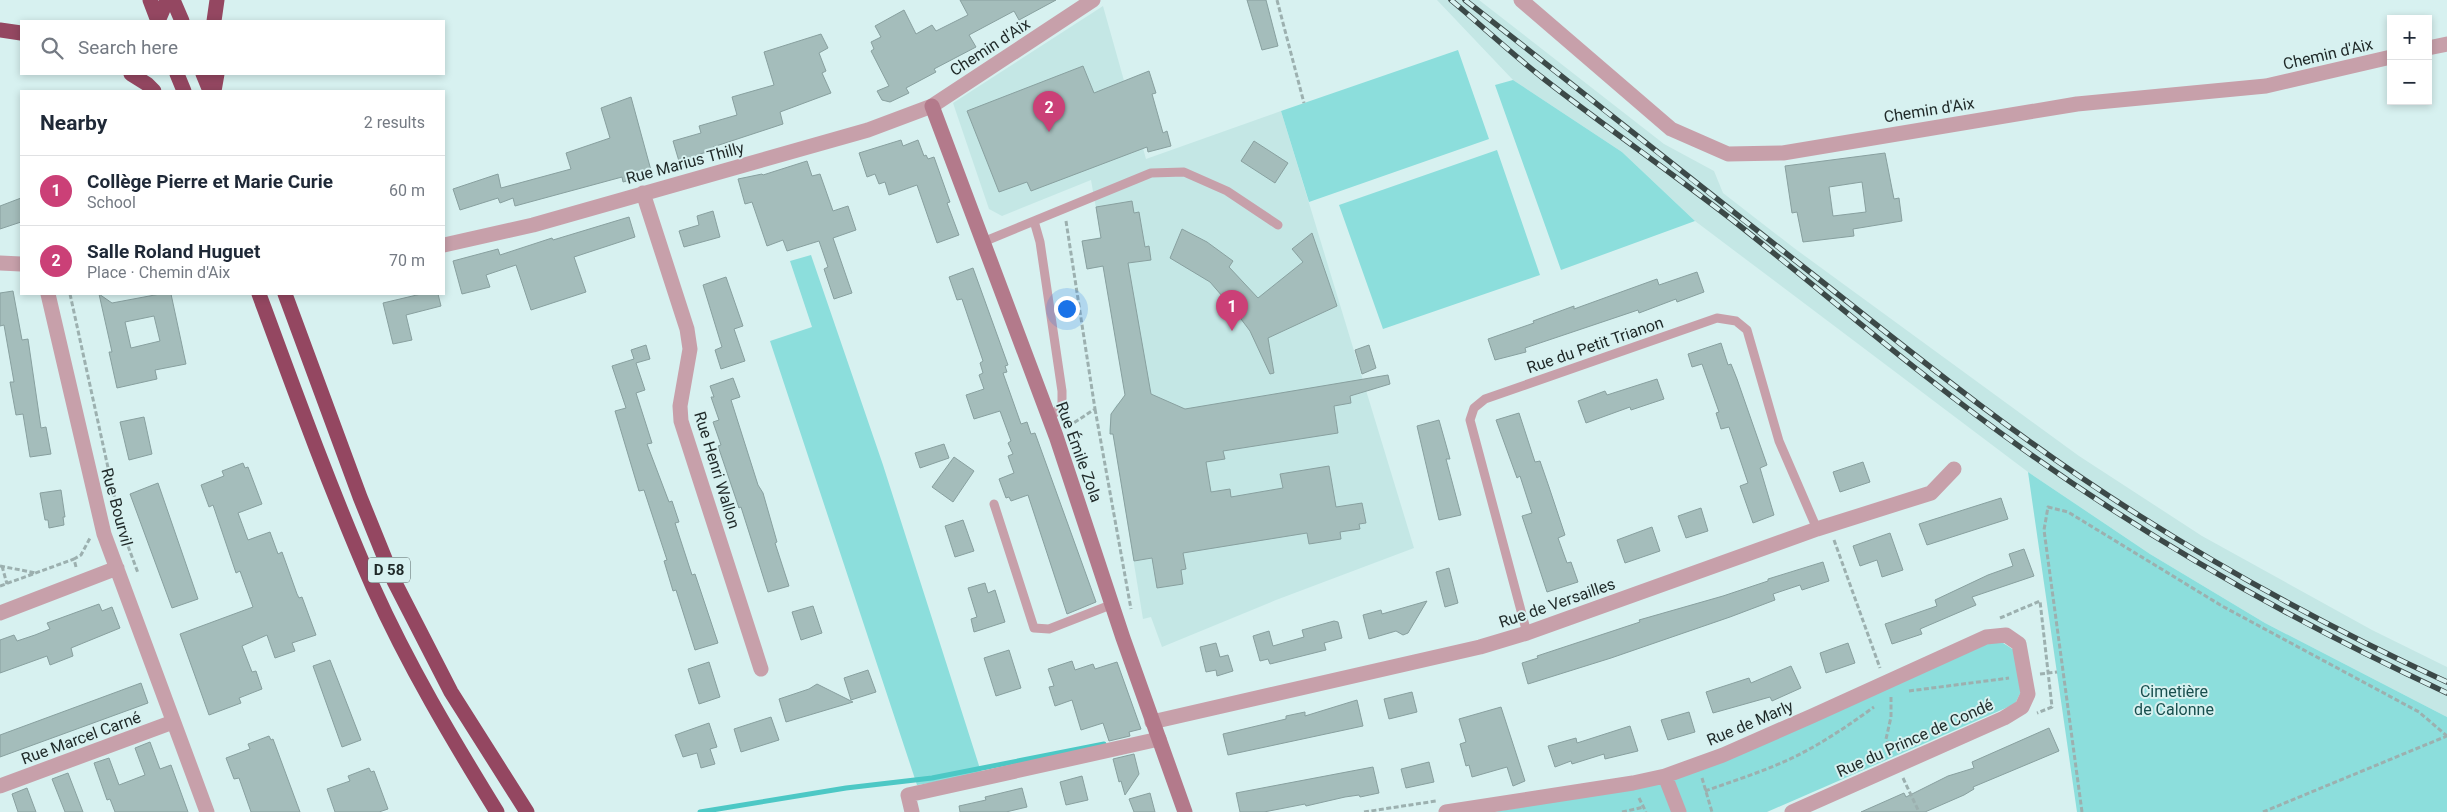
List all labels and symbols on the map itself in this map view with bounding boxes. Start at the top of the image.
street label: Chemin d'Aix [946,14,1034,80]
street label: Chemin d'Aix [2281,34,2375,74]
pin: 2 [1033,91,1065,132]
street label: Chemin d'Aix [1882,93,1976,127]
street label: Rue Marius Thilly [624,138,747,188]
pin: 1 [1216,290,1248,331]
your location [1054,296,1080,322]
street label: Rue du Petit Trianon [1524,313,1666,377]
street label: Rue Émile Zola [1052,399,1106,505]
street label: Rue Henri Wallon [690,409,744,531]
street label: Rue Bourvil [97,466,137,548]
road number: D 58 [368,558,410,582]
street label: Rue de Versailles [1496,574,1618,632]
park label: Cimetière de Calonne [2134,682,2214,719]
street label: Rue du Prince de Condé [1834,695,1996,781]
street label: Rue de Marly [1704,696,1797,750]
street label: Rue Marcel Carné [19,708,143,768]

